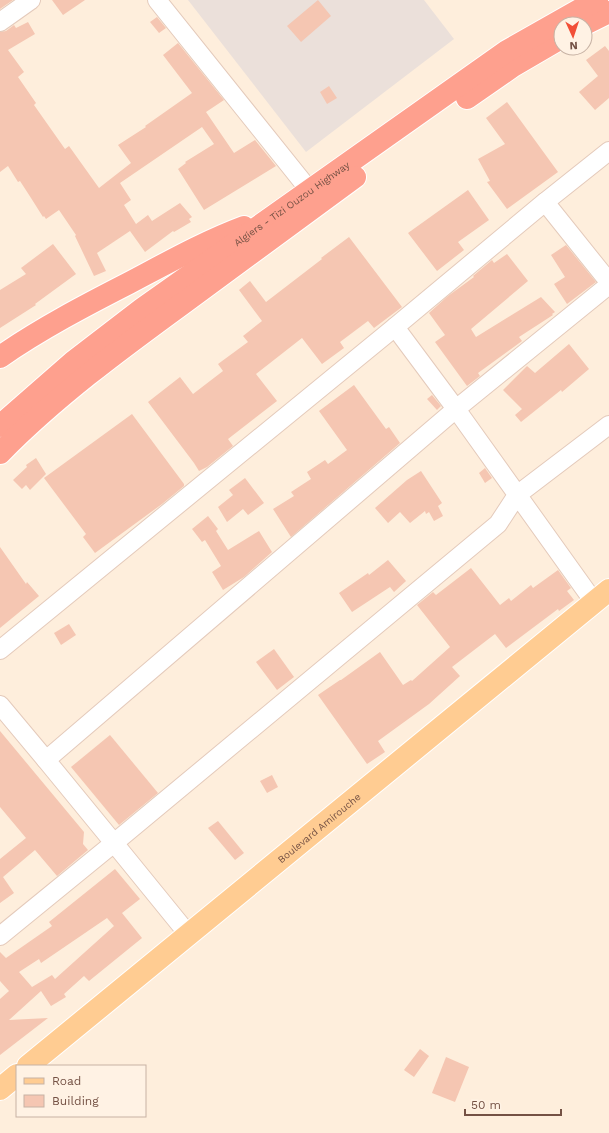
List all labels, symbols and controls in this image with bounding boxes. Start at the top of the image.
north arrow [553,16,593,56]
text: N [569,39,578,52]
street label: Algiers - Tizi Ouzou Highway [231,158,352,248]
street label: Boulevard Amirouche [275,790,363,865]
legend [16,1065,146,1117]
text: Road [52,1074,81,1088]
scale bar [465,1091,561,1117]
text: Building [52,1094,99,1108]
text: 50 m [471,1098,501,1112]

